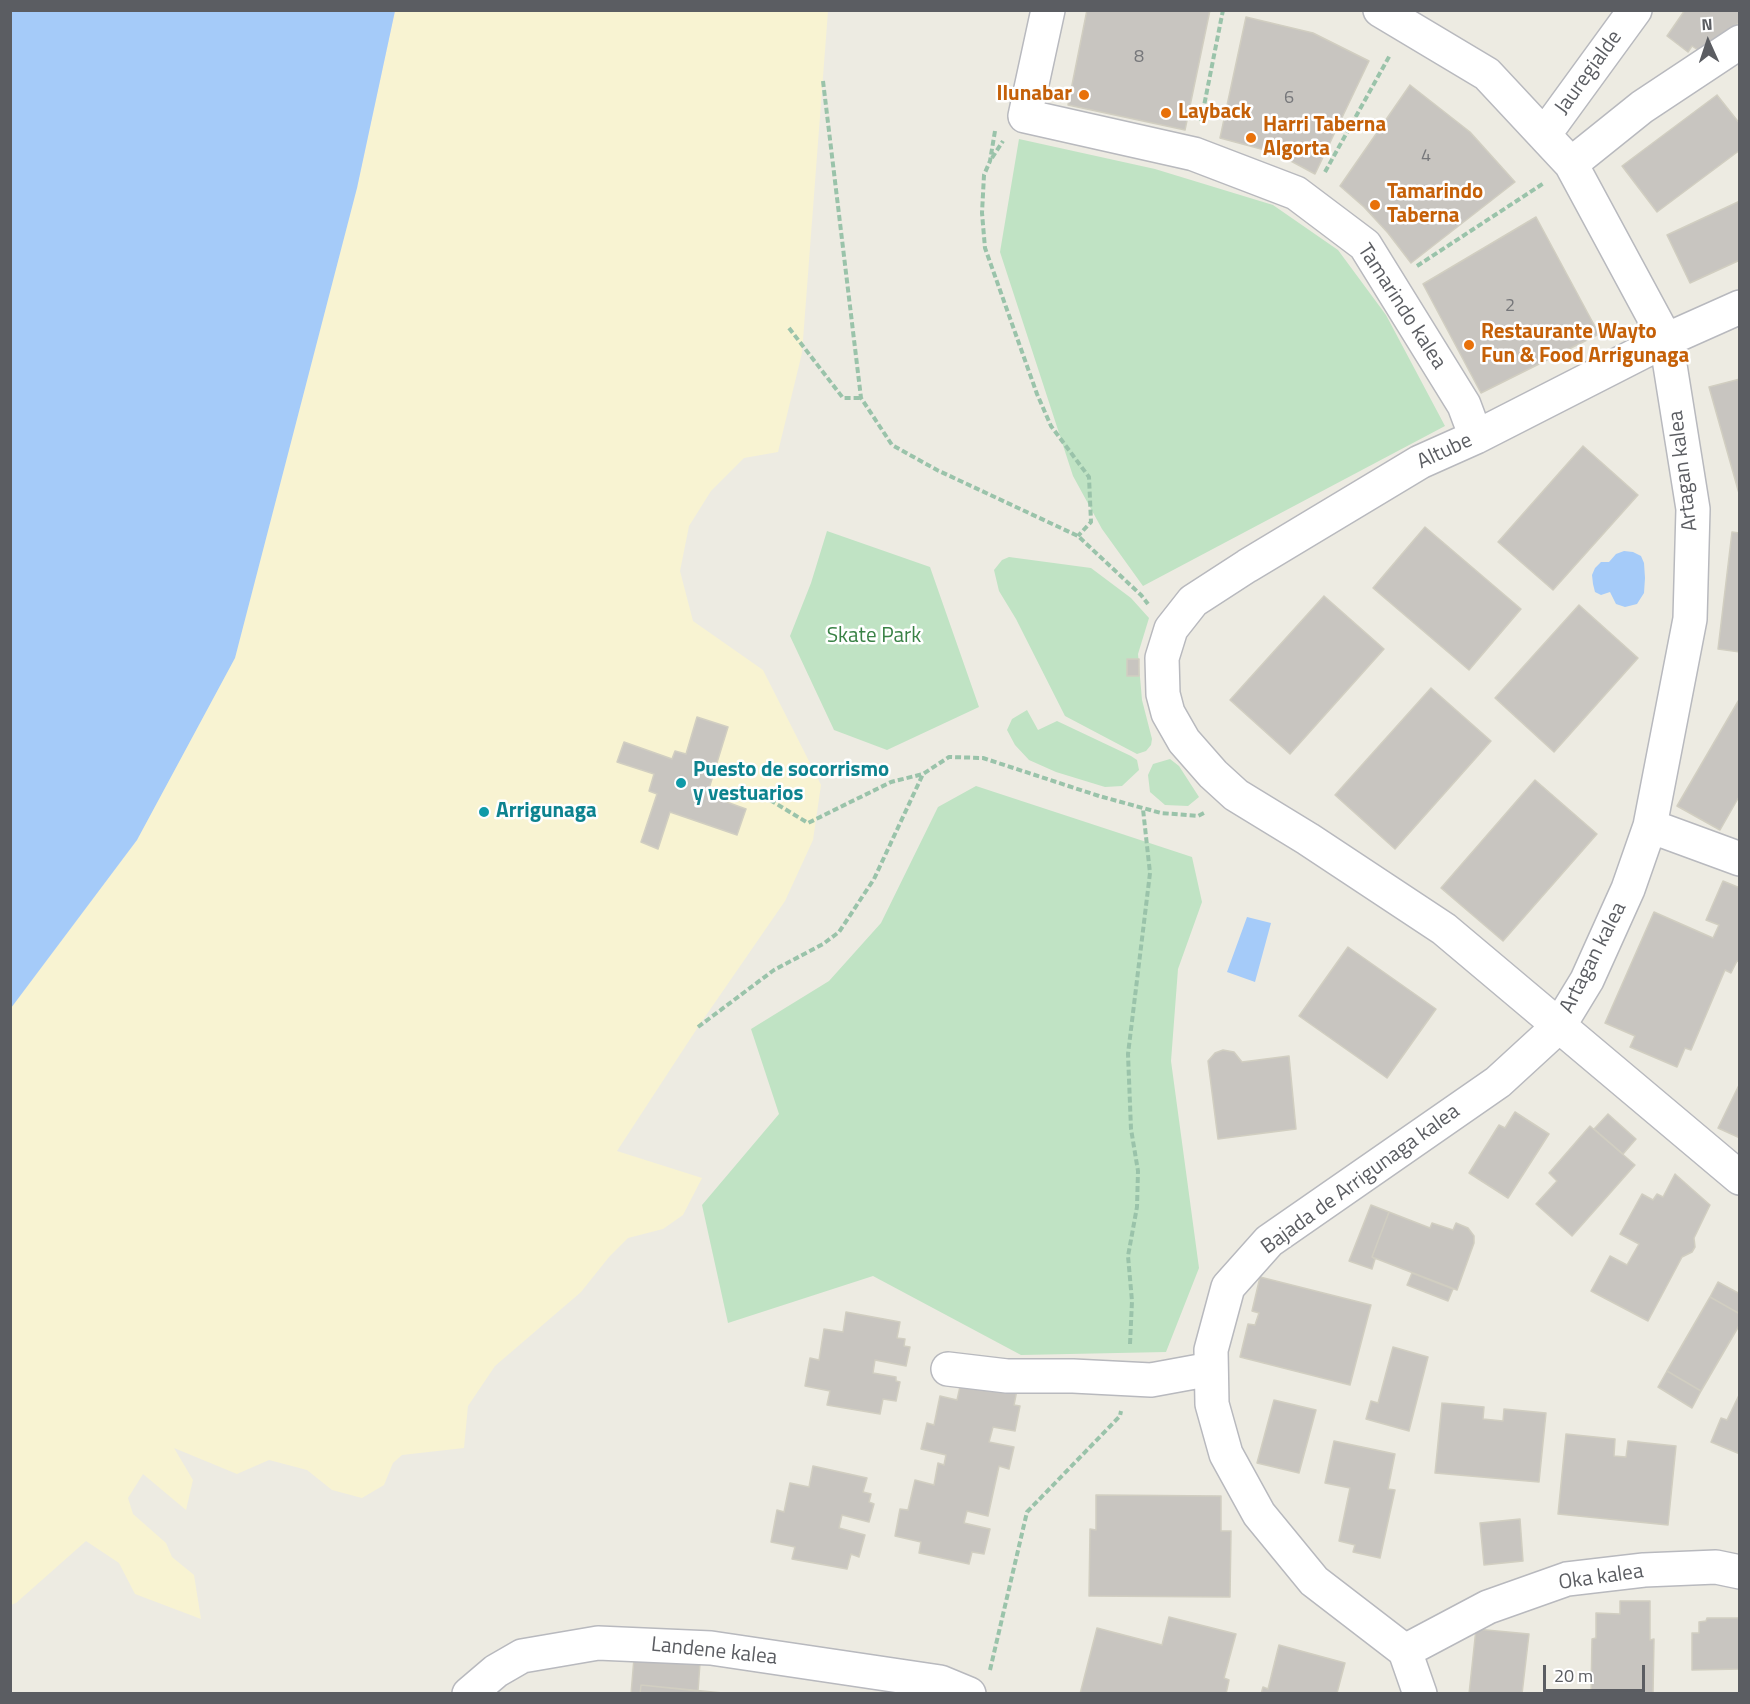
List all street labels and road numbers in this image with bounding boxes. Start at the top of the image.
street label: Jauregialde [1550,26,1628,120]
street label: Tamarindo kalea [1351,240,1451,374]
street label: Artagan kalea [1664,409,1704,533]
street label: Altube [1414,428,1476,476]
street label: Artagan kalea [1555,898,1633,1018]
street label: Bajada de Arrigunaga kalea [1257,1100,1465,1260]
street label: Oka kalea [1557,1560,1645,1596]
street label: Landene kalea [650,1633,778,1671]

